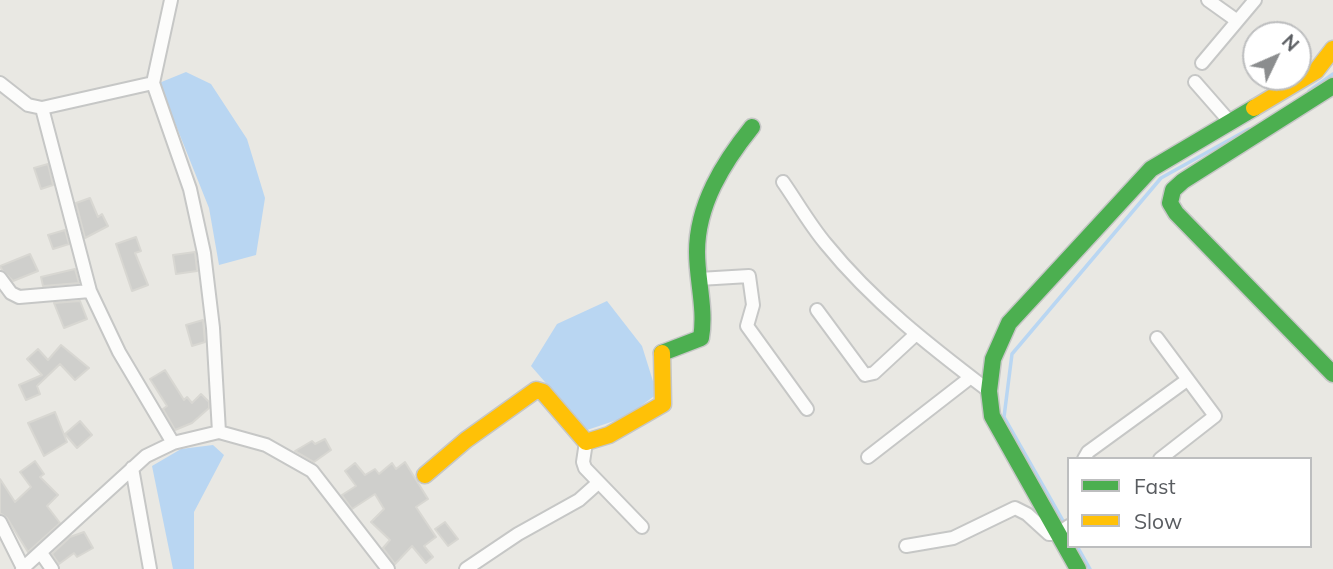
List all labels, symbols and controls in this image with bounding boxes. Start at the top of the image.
north arrow [1242,21,1312,91]
text: N [1277,29,1304,56]
legend [1067,457,1312,548]
text: Fast [1134,473,1176,499]
text: Slow [1134,508,1182,534]

